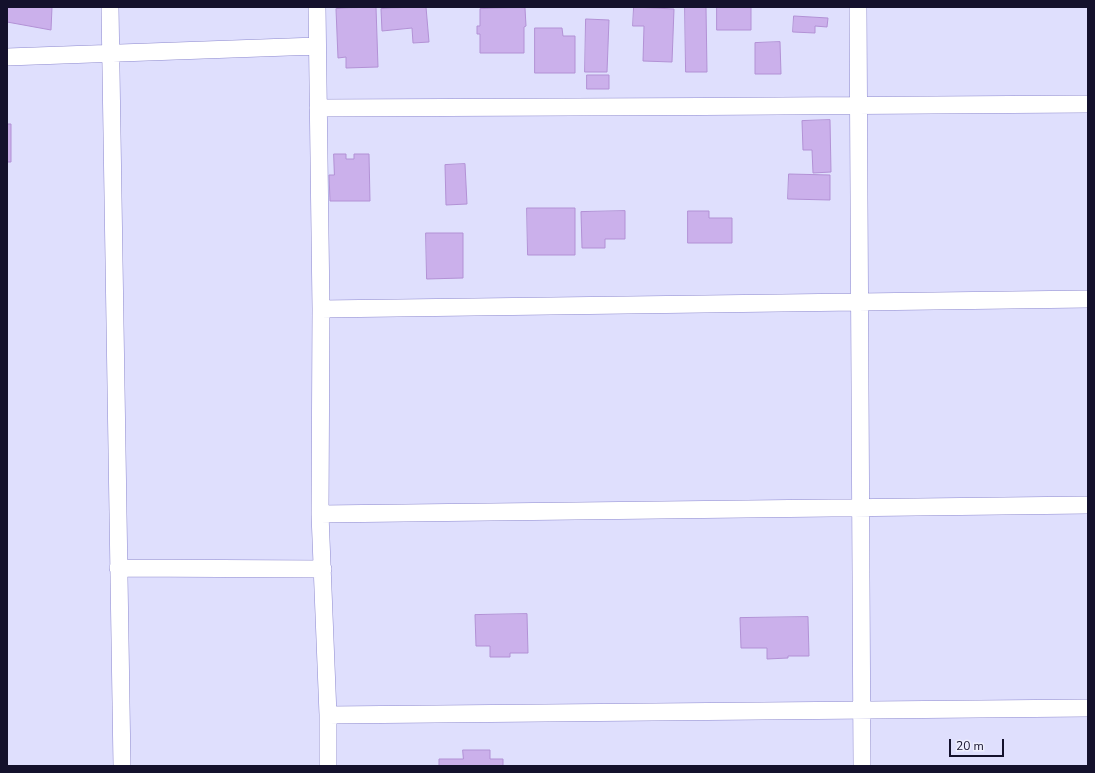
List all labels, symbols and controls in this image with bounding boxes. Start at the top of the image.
scale bar [951,731,1006,757]
text: 20 m [956,738,984,754]

